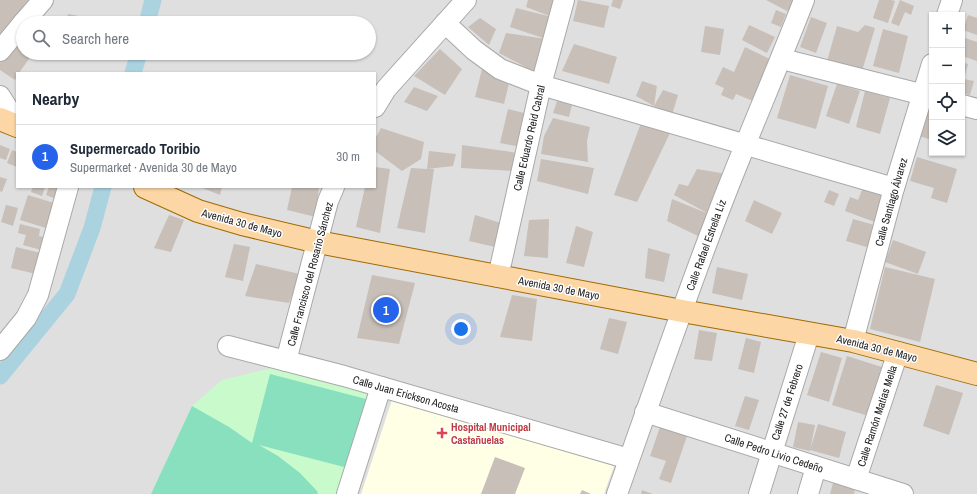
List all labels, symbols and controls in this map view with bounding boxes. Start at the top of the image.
map controls [929,12,965,156]
button: + [929,12,965,48]
search box [16,16,376,60]
icon: search [30,27,52,49]
text: Search here [62,28,129,49]
button: − [929,48,965,84]
street label: Calle Eduardo Reid Cabral [510,84,548,192]
button: locate [929,84,965,120]
text: Nearby [32,87,79,110]
button: layers [929,120,965,156]
text: Supermercado Toribio [70,138,200,159]
text: 1 [42,148,48,165]
text: 30 m [336,148,360,165]
street label: Calle Santiago Álvarez [872,156,910,248]
text: Supermarket · Avenida 30 de Mayo [70,159,237,176]
street label: Calle Rafael Estrella Liz [683,197,729,293]
street label: Calle Francisco del Rosario Sánchez [284,200,336,348]
street label: Avenida 30 de Mayo [199,205,284,240]
street label: Avenida 30 de Mayo [516,273,601,303]
pin: 1 [373,295,399,325]
your location [451,319,471,339]
street label: Avenida 30 de Mayo [834,331,919,365]
street label: Calle 27 de Febrero [768,362,806,442]
street label: Calle Ramón Matías Mella [854,364,900,468]
street label: Calle Juan Erickson Acosta [351,372,461,416]
place label: Hospital Municipal Castañuelas [451,420,531,447]
marker: Hospital Municipal Castañuelas [436,427,448,439]
street label: Calle Pedro Livio Cedeño [723,430,825,476]

